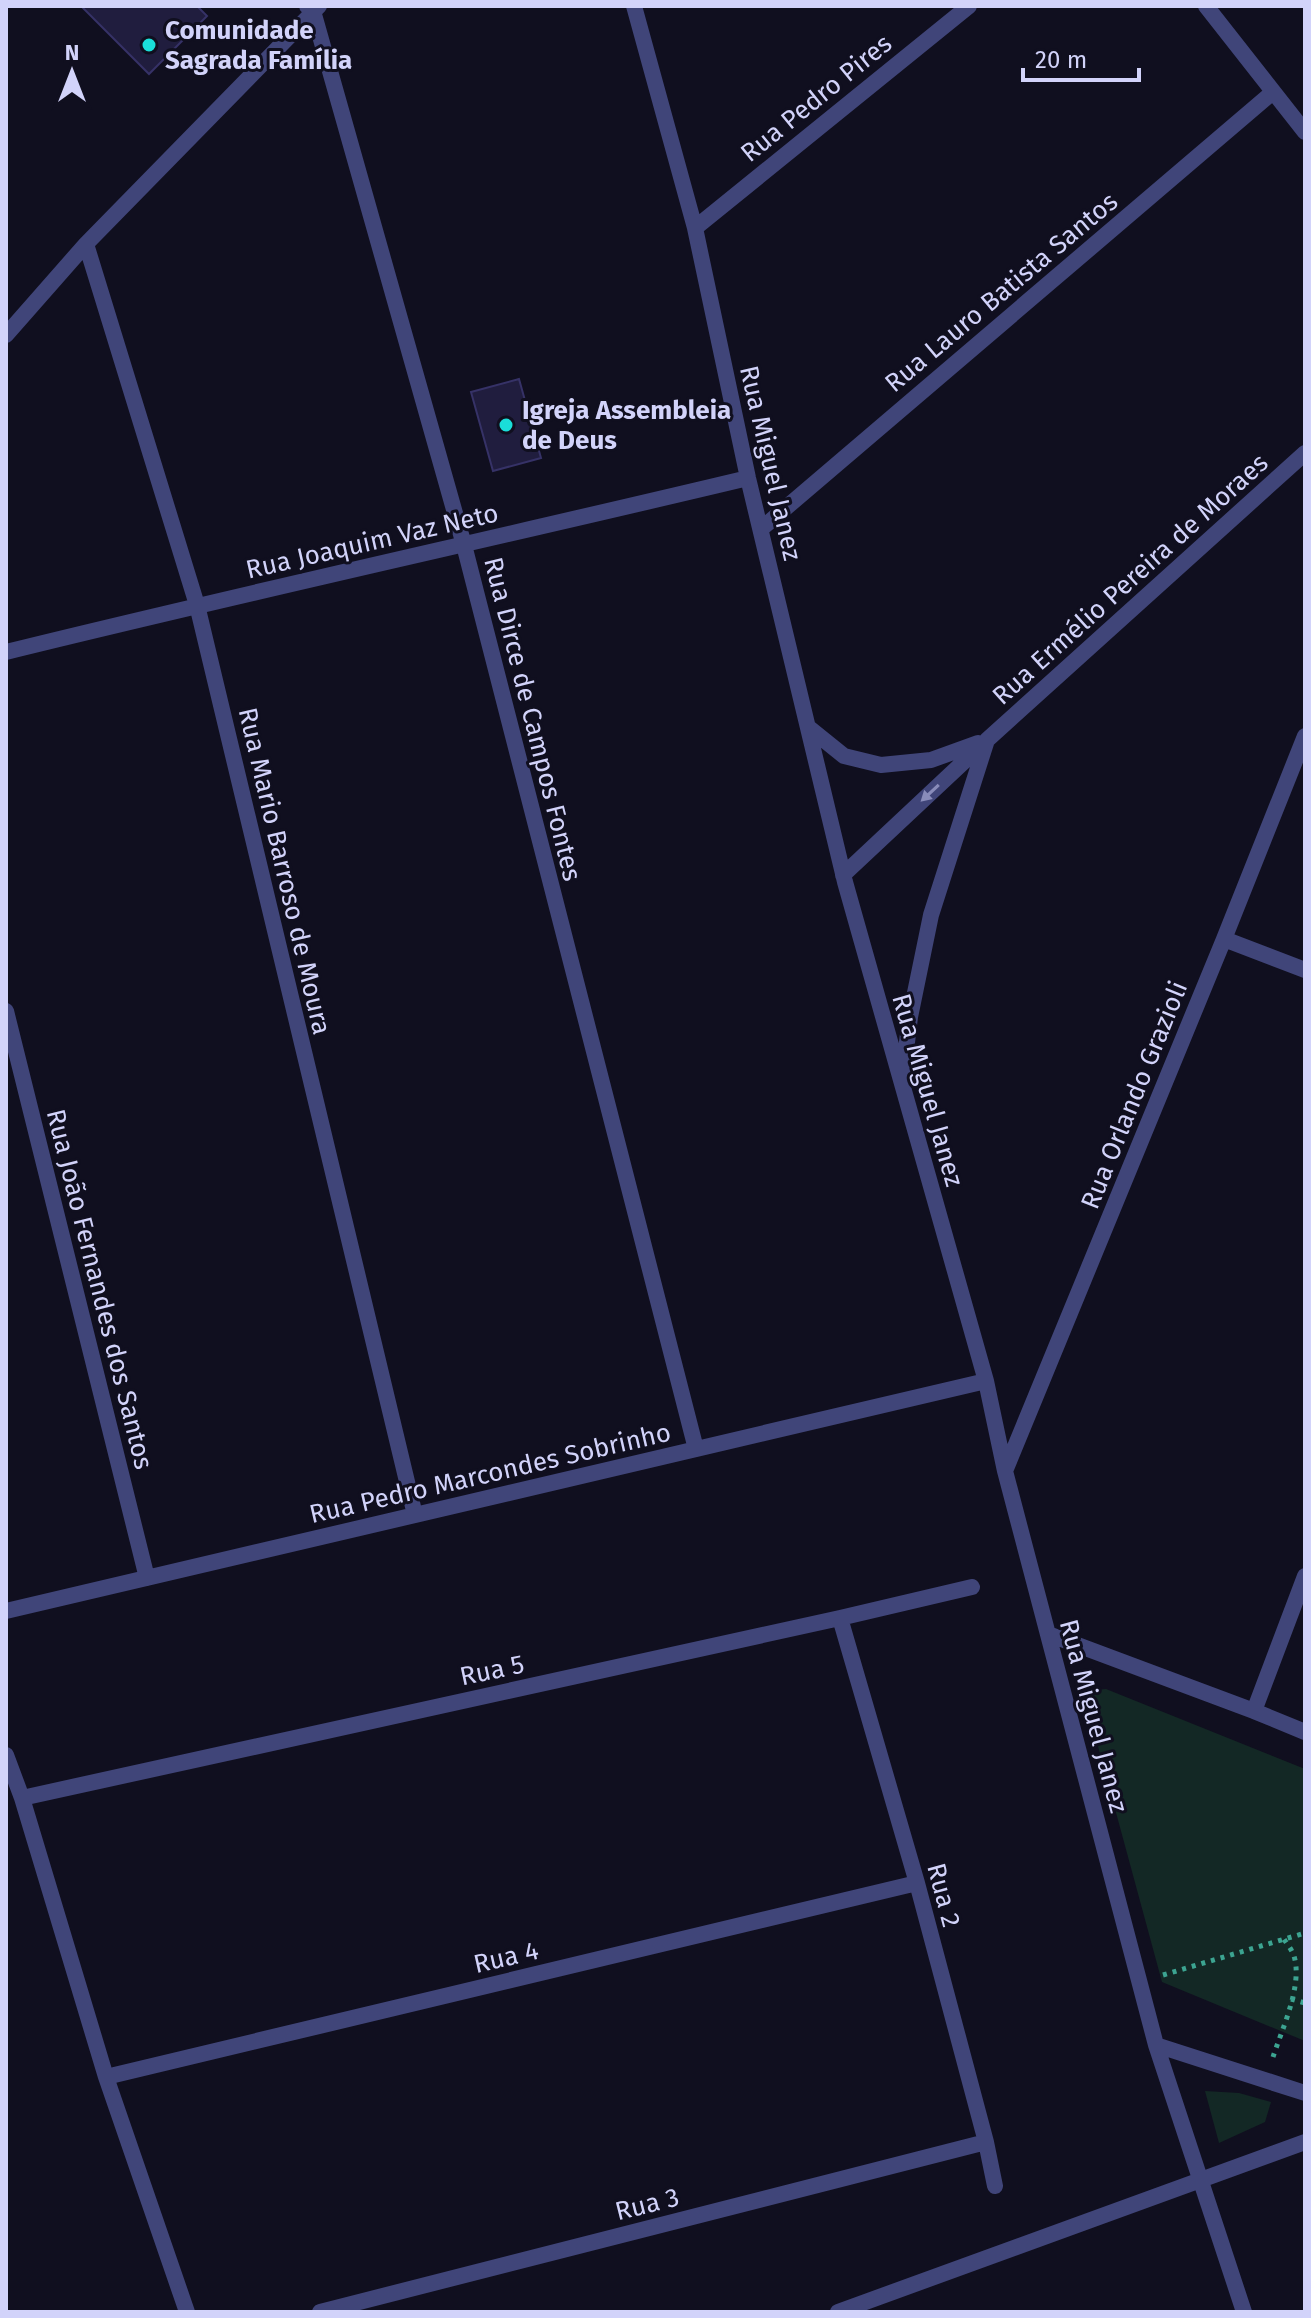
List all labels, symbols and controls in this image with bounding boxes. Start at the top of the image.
place label: Comunidade Sagrada Família [165,15,352,76]
street label: Rua Pedro Pires [735,28,898,169]
north arrow [32,32,112,112]
scale bar [1023,32,1139,82]
marker: Comunidade Sagrada Família [140,36,158,54]
text: N [65,39,79,66]
text: 20 m [1035,46,1087,74]
street label: Rua Lauro Batista Santos [879,186,1124,399]
street label: Rua Miguel Janez [733,363,808,564]
place label: Igreja Assembleia de Deus [522,395,731,456]
marker: Igreja Assembleia de Deus [497,416,515,434]
street label: Rua Ermélio Pereira de Moraes [986,447,1275,711]
street label: Rua Joaquim Vaz Neto [243,497,501,586]
street label: Rua Dirce de Campos Fontes [477,554,588,884]
street label: Rua Mario Barroso de Moura [232,705,337,1038]
one-way arrow [921,784,940,802]
street label: Rua Orlando Grazioli [1075,977,1194,1214]
street label: Rua Miguel Janez [885,990,970,1190]
street label: Rua João Fernandes dos Santos [40,1106,159,1472]
street label: Rua Pedro Marcondes Sobrinho [306,1417,674,1530]
street label: Rua Miguel Janez [1053,1616,1134,1816]
street label: Rua 5 [457,1649,527,1692]
street label: Rua 2 [920,1860,967,1930]
street label: Rua 4 [471,1935,542,1980]
street label: Rua 3 [612,2182,682,2227]

